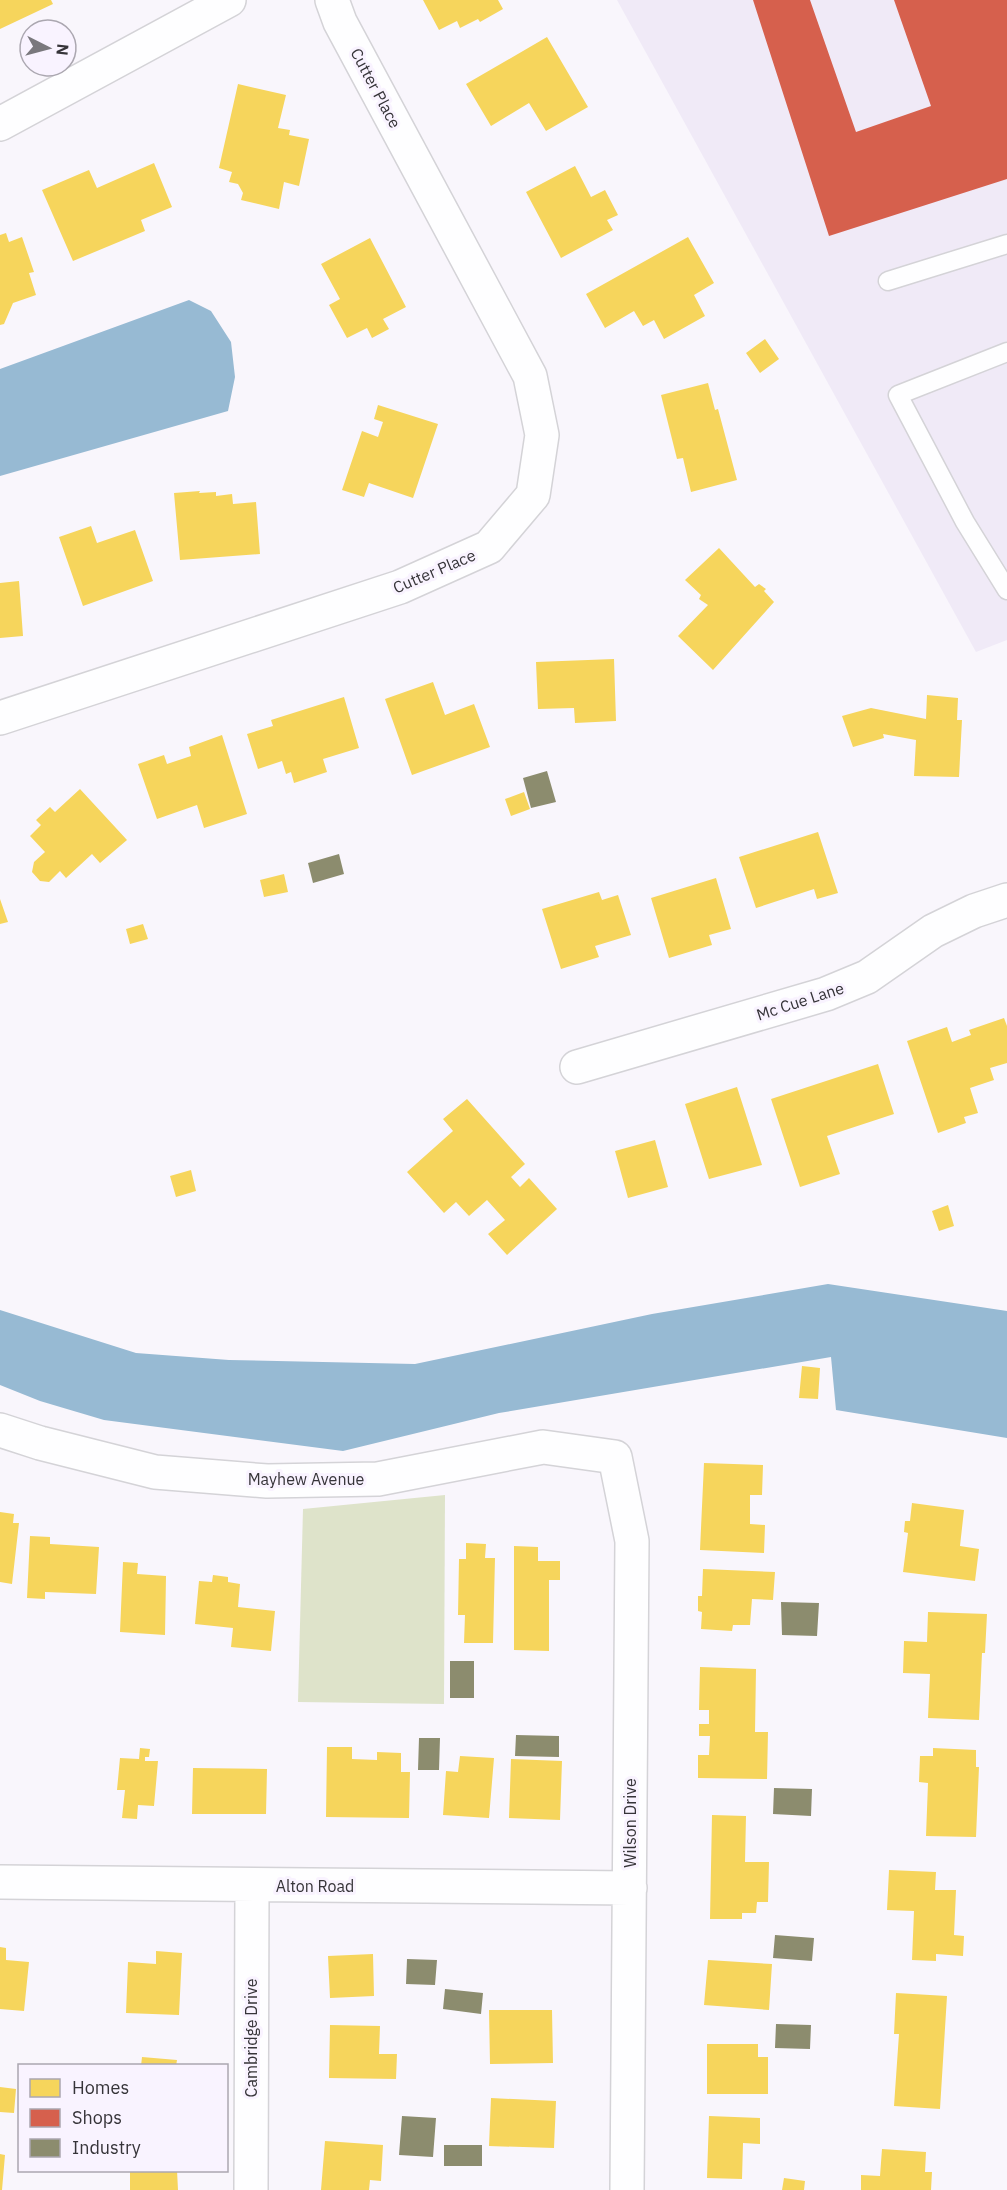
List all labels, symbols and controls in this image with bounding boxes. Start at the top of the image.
north arrow [18,18,78,78]
text: N [52,43,73,56]
street label: Cutter Place [347,45,406,132]
street label: Cutter Place [390,545,479,597]
street label: Mc Cue Lane [754,977,846,1025]
street label: Mayhew Avenue [248,1469,365,1489]
street label: Wilson Drive [620,1778,640,1868]
street label: Alton Road [276,1876,354,1896]
street label: Cambridge Drive [241,1978,261,2097]
legend [18,2064,228,2172]
text: Homes [72,2076,129,2099]
text: Shops [72,2106,122,2129]
text: Industry [72,2136,141,2159]

